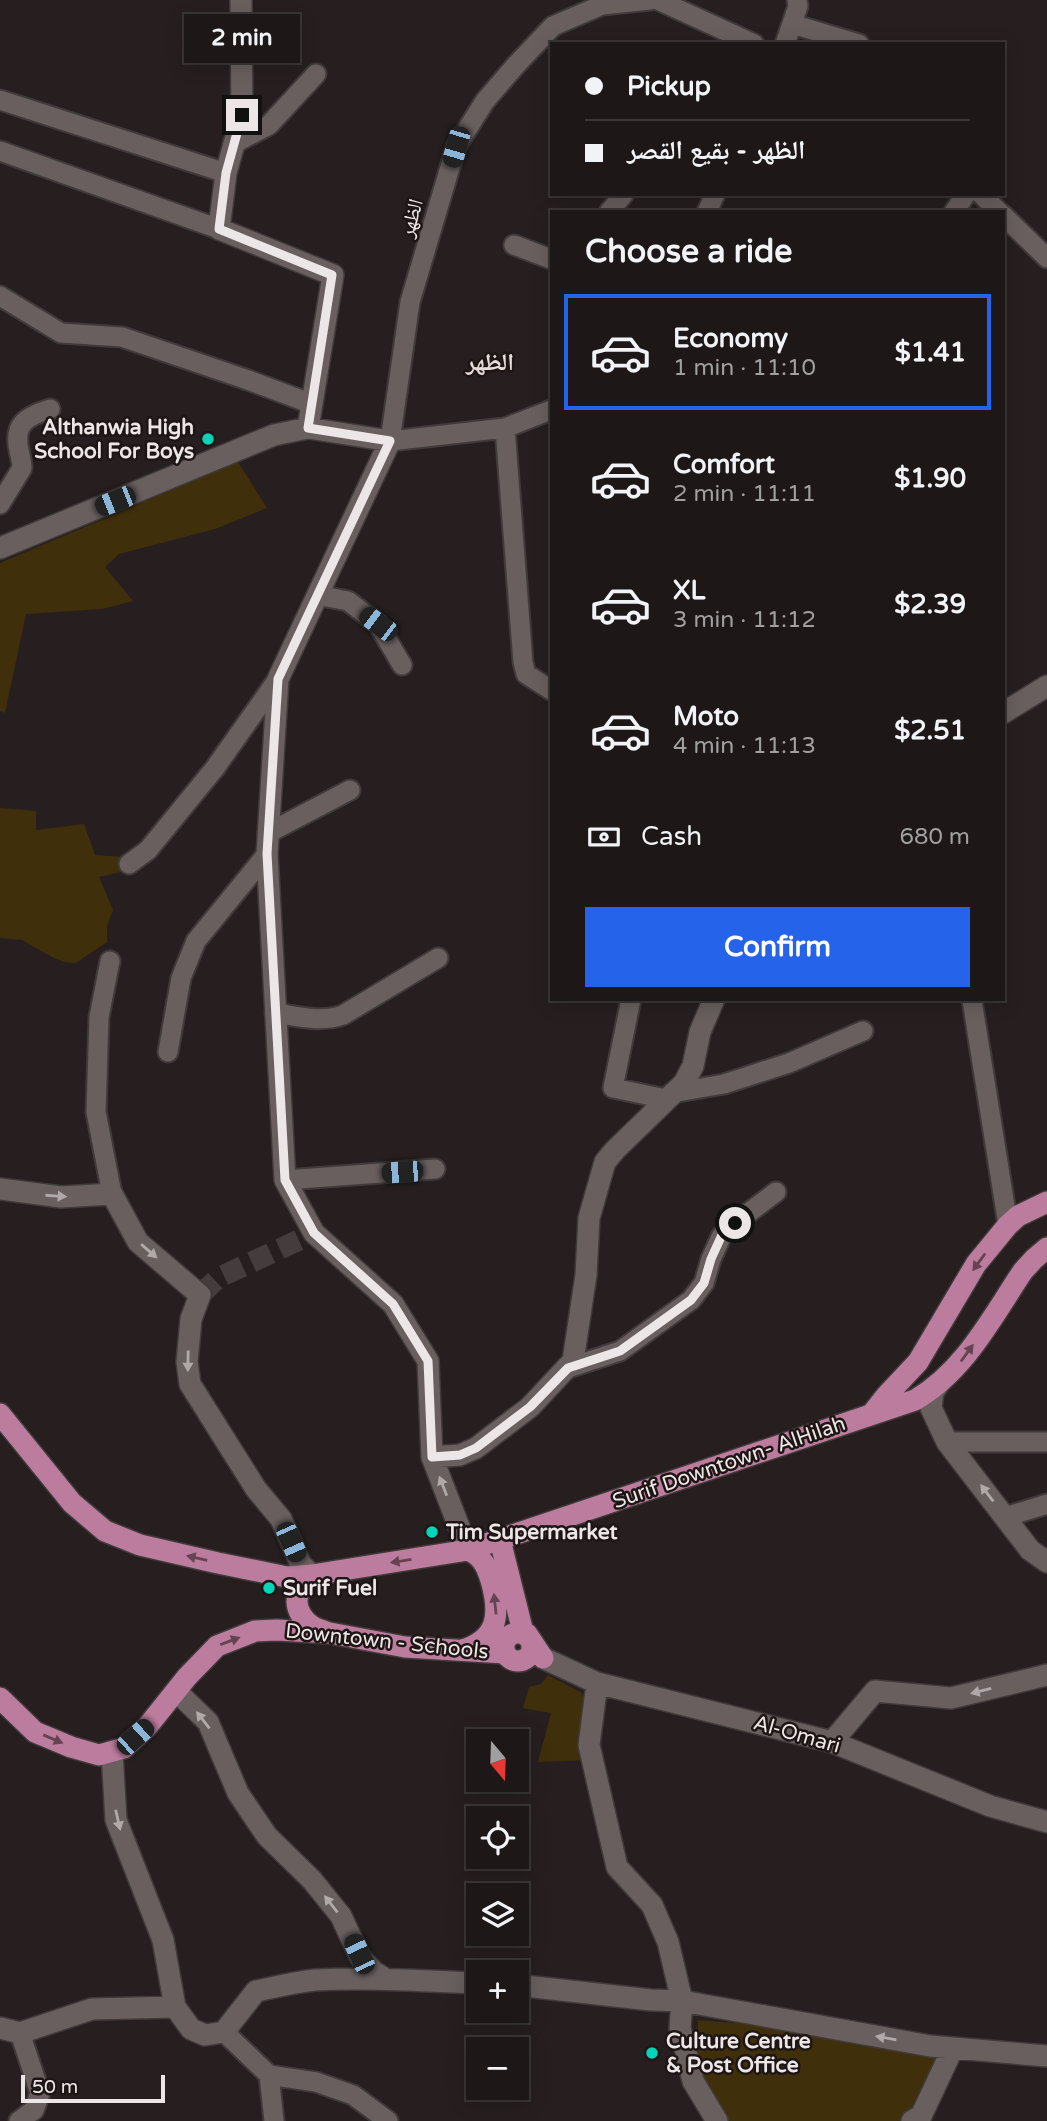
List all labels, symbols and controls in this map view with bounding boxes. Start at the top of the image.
callout: 2 min [184,13,300,62]
text: 2 min [211,24,273,52]
text: Pickup [627,71,711,102]
route end [226,99,258,131]
car [441,124,472,170]
text: الظهر - بقيع القصر [627,135,806,166]
street label: الظهر [394,196,429,241]
text: Choose a ride [585,233,792,271]
icon: car [589,321,652,384]
text: Economy [673,323,788,354]
text: $1.41 [895,337,966,368]
district label: الظهر [465,348,514,377]
text: 1 min · 11:10 [673,354,816,382]
place label: Althanwia High School For Boys [34,415,194,464]
marker: Althanwia High School For Boys [200,431,216,447]
icon: car [589,447,652,510]
text: Comfort [673,449,775,480]
text: $1.90 [894,463,966,494]
text: 2 min · 11:11 [673,480,816,508]
car [92,483,139,519]
icon: car [589,573,652,636]
text: XL [673,575,705,606]
text: $2.39 [894,589,966,620]
car [355,603,402,645]
text: 3 min · 11:12 [673,606,816,634]
icon: car [589,699,652,762]
text: Moto [673,701,739,732]
text: $2.51 [894,715,966,746]
text: 4 min · 11:13 [673,732,816,760]
icon: cash [585,818,623,856]
text: Cash [641,821,702,852]
text: 680 m [900,823,970,851]
button: Confirm [585,907,970,987]
car [381,1160,424,1184]
one-way arrow [45,1191,67,1202]
route start [719,1207,751,1239]
one-way arrow [140,1243,157,1258]
one-way arrow [972,1253,986,1271]
one-way arrow [960,1344,974,1362]
one-way arrow [182,1351,194,1373]
street label: Surif Downtown- AlHilah [609,1411,849,1514]
one-way arrow [438,1476,449,1497]
one-way arrow [979,1484,994,1502]
car [273,1519,310,1565]
place label: Tim Supermarket [445,1520,618,1545]
marker: Tim Supermarket [424,1524,440,1540]
one-way arrow [186,1552,208,1563]
one-way arrow [390,1556,412,1567]
place label: Surif Fuel [283,1576,377,1601]
marker: Surif Fuel [261,1580,277,1596]
one-way arrow [489,1593,500,1615]
street label: Downtown - Schools [284,1618,490,1665]
one-way arrow [220,1635,241,1646]
one-way arrow [970,1686,992,1697]
street label: Al-Omari [750,1710,843,1759]
one-way arrow [196,1711,211,1729]
car [113,1715,158,1759]
north arrow [466,1729,528,1792]
map controls [466,1729,529,2100]
one-way arrow [42,1734,63,1745]
button: locate [466,1806,529,1869]
one-way arrow [113,1809,124,1831]
button: layers [466,1883,529,1946]
one-way arrow [324,1896,339,1914]
car [341,1931,378,1977]
button: + [466,1960,529,2023]
place label: Culture Centre & Post Office [666,2029,811,2078]
one-way arrow [875,2032,897,2043]
button: − [466,2037,529,2100]
marker: Culture Centre & Post Office [644,2045,660,2061]
scale bar [21,2072,164,2104]
text: 50 m [32,2076,78,2098]

